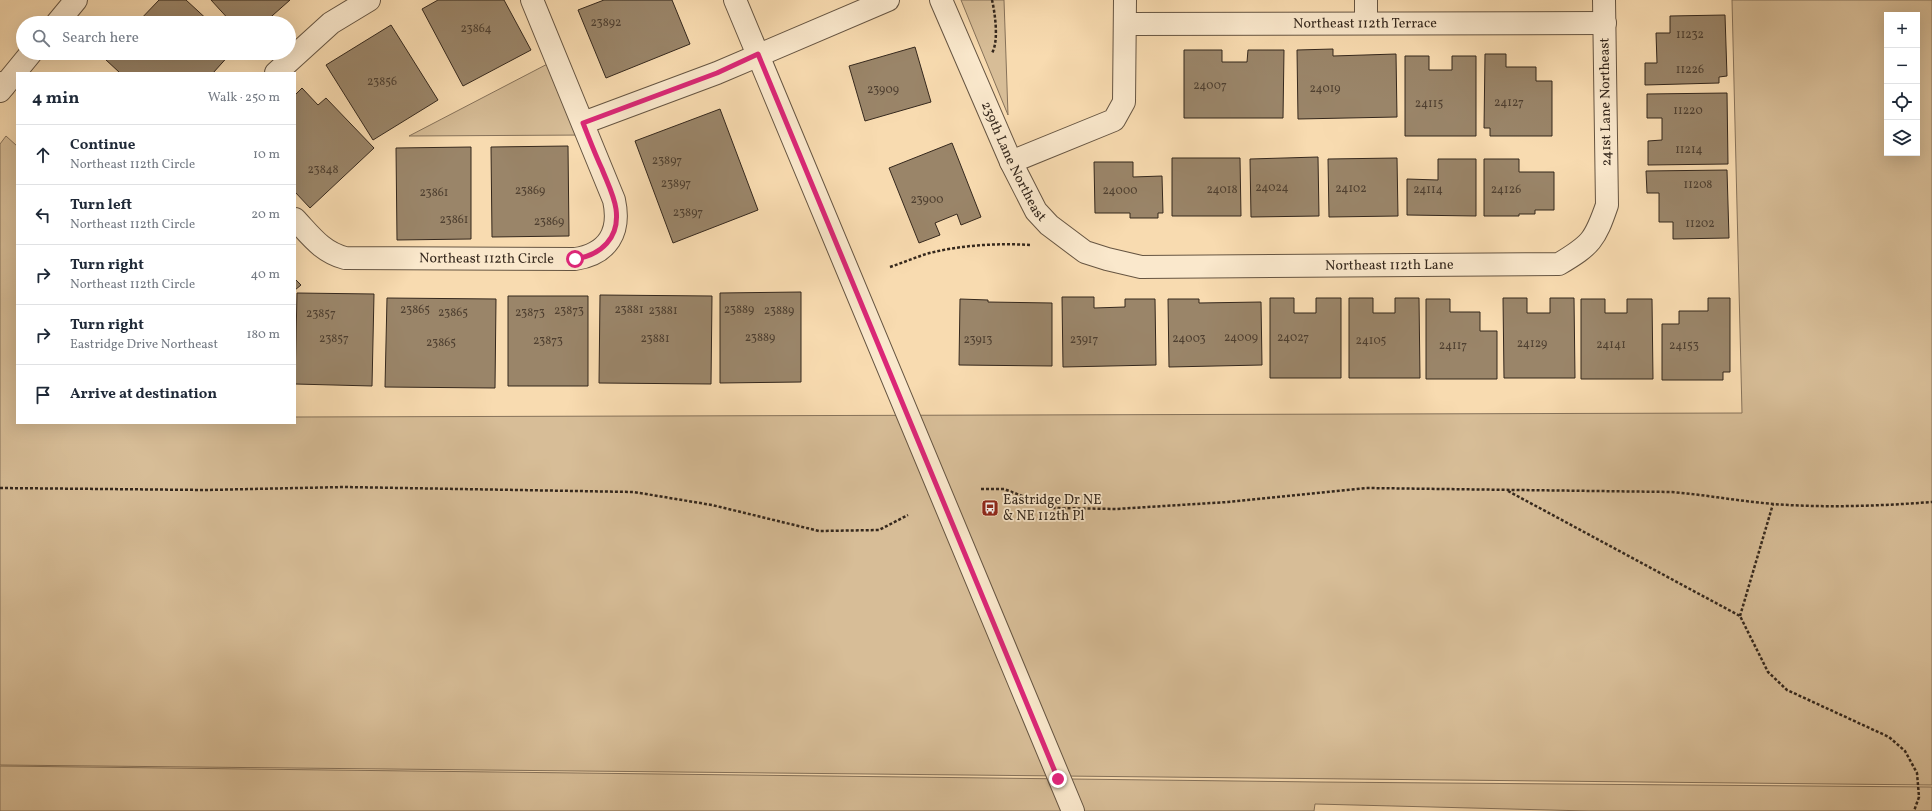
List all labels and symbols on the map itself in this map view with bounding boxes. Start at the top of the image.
street label: Northeast 112th Terrace [1293,14,1437,33]
house number: 23892 [590,15,622,31]
house number: 23864 [460,21,492,37]
house number: 11232 [1676,27,1704,43]
street label: 241st Lane Northeast [1595,37,1617,166]
house number: 11226 [1676,62,1704,78]
house number: 23856 [367,74,397,90]
house number: 24007 [1193,78,1227,94]
house number: 24019 [1309,81,1341,97]
house number: 23909 [867,82,899,98]
house number: 24127 [1494,95,1524,111]
house number: 24115 [1415,96,1443,112]
street label: 239th Lane Northeast [976,98,1051,226]
house number: 11220 [1673,103,1703,119]
house number: 11214 [1675,142,1703,158]
house number: 23897 [652,153,682,169]
house number: 23848 [308,162,339,178]
house number: 23897 [661,176,691,192]
house number: 11208 [1684,177,1712,193]
house number: 24024 [1255,180,1289,196]
house number: 24102 [1335,181,1367,197]
house number: 24018 [1207,182,1237,198]
house number: 24114 [1413,182,1443,198]
house number: 24126 [1491,182,1521,198]
house number: 23869 [515,183,545,199]
house number: 24000 [1102,183,1138,199]
house number: 23861 [419,185,449,201]
house number: 23900 [910,192,944,208]
house number: 23897 [673,205,703,221]
house number: 23861 [439,212,469,228]
house number: 23869 [534,214,564,230]
house number: 11202 [1685,216,1715,232]
street label: Northeast 112th Circle [419,249,554,268]
route start [566,250,584,268]
street label: Northeast 112th Lane [1325,255,1454,275]
house number: 23865 [400,302,430,318]
house number: 23881 [614,302,644,318]
house number: 23889 [724,302,754,318]
house number: 23873 [554,303,584,319]
house number: 23881 [648,303,678,319]
house number: 23889 [764,303,794,319]
house number: 23865 [438,305,468,321]
house number: 23873 [515,305,545,321]
house number: 23857 [306,306,336,322]
house number: 23889 [745,330,775,346]
house number: 24009 [1224,330,1258,346]
house number: 24027 [1277,330,1309,346]
house number: 23857 [319,331,349,347]
house number: 23881 [640,331,670,347]
house number: 24003 [1172,331,1206,347]
house number: 23913 [963,332,993,348]
house number: 23917 [1070,332,1099,348]
house number: 23873 [533,333,563,349]
house number: 24105 [1356,333,1387,349]
house number: 23865 [426,335,456,351]
house number: 24129 [1517,336,1547,352]
house number: 24141 [1596,337,1626,353]
house number: 24117 [1439,338,1467,354]
house number: 24153 [1669,338,1699,354]
place label: Eastridge Dr NE & NE 112th Pl [1003,491,1102,526]
bus stop icon: Eastridge Dr NE & NE 112th Pl [980,498,1000,518]
route end [1049,770,1067,788]

